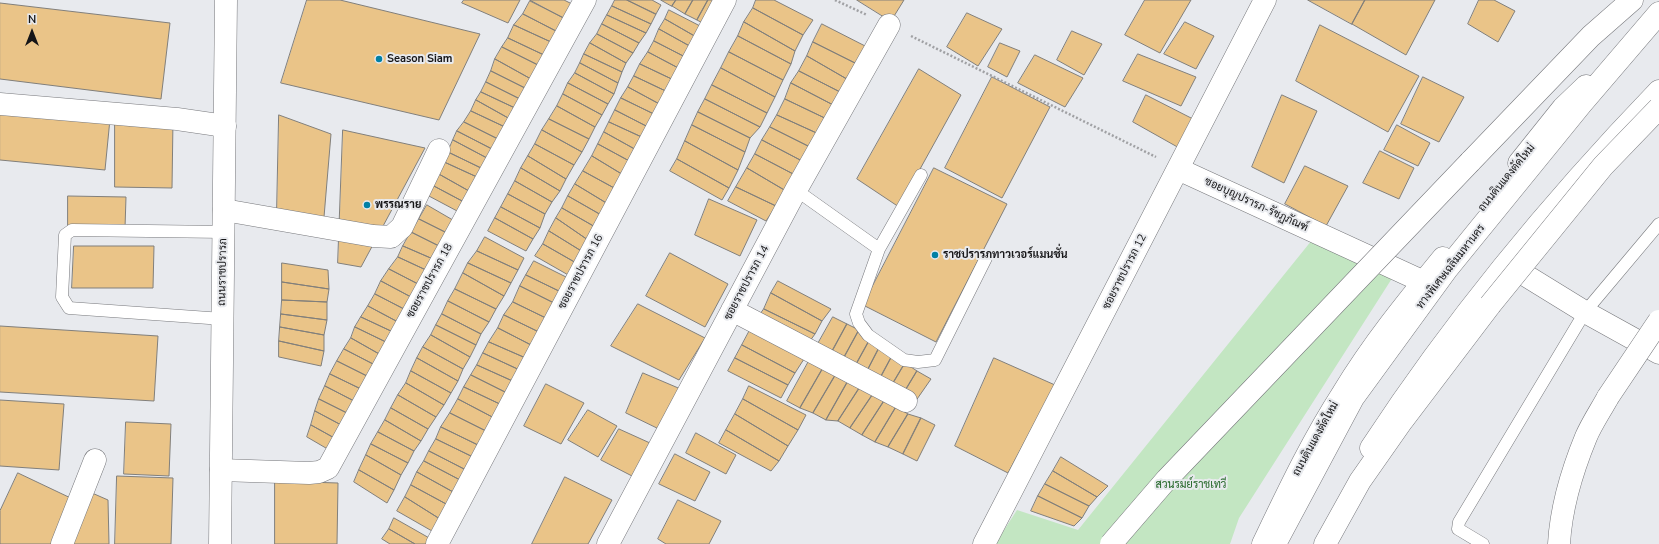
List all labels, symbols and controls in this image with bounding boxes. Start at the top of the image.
north arrow [12,12,52,52]
text: N [28,12,36,27]
place label: Season Siam [387,52,452,66]
marker: Season Siam [374,54,384,64]
street label: ถนนดินแดงตัดใหม่ [1476,142,1538,214]
street label: ซอยบุญปรารภ-รัชฏภัณฑ์ [1202,175,1310,235]
place label: พรรณราย [375,198,421,212]
marker: พรรณราย [362,200,372,210]
street label: ทางพิเศษเฉลิมมหานคร [1414,222,1488,312]
street label: ซอยราชปรารภ 16 [556,232,606,312]
street label: ซอยราชปรารภ 12 [1100,232,1150,312]
street label: ถนนราชปรารภ [216,238,230,306]
street label: ซอยราชปรารภ 18 [404,242,456,320]
street label: ซอยราชปรารภ 14 [722,243,772,323]
place label: ราชปรารภทาวเวอร์แมนชั่น [943,248,1068,262]
marker: ราชปรารภทาวเวอร์แมนชั่น [930,250,940,260]
street label: ถนนดินแดงตัดใหม่ [1290,400,1342,478]
park label: สวนรมย์ราชเทวี [1156,478,1226,492]

